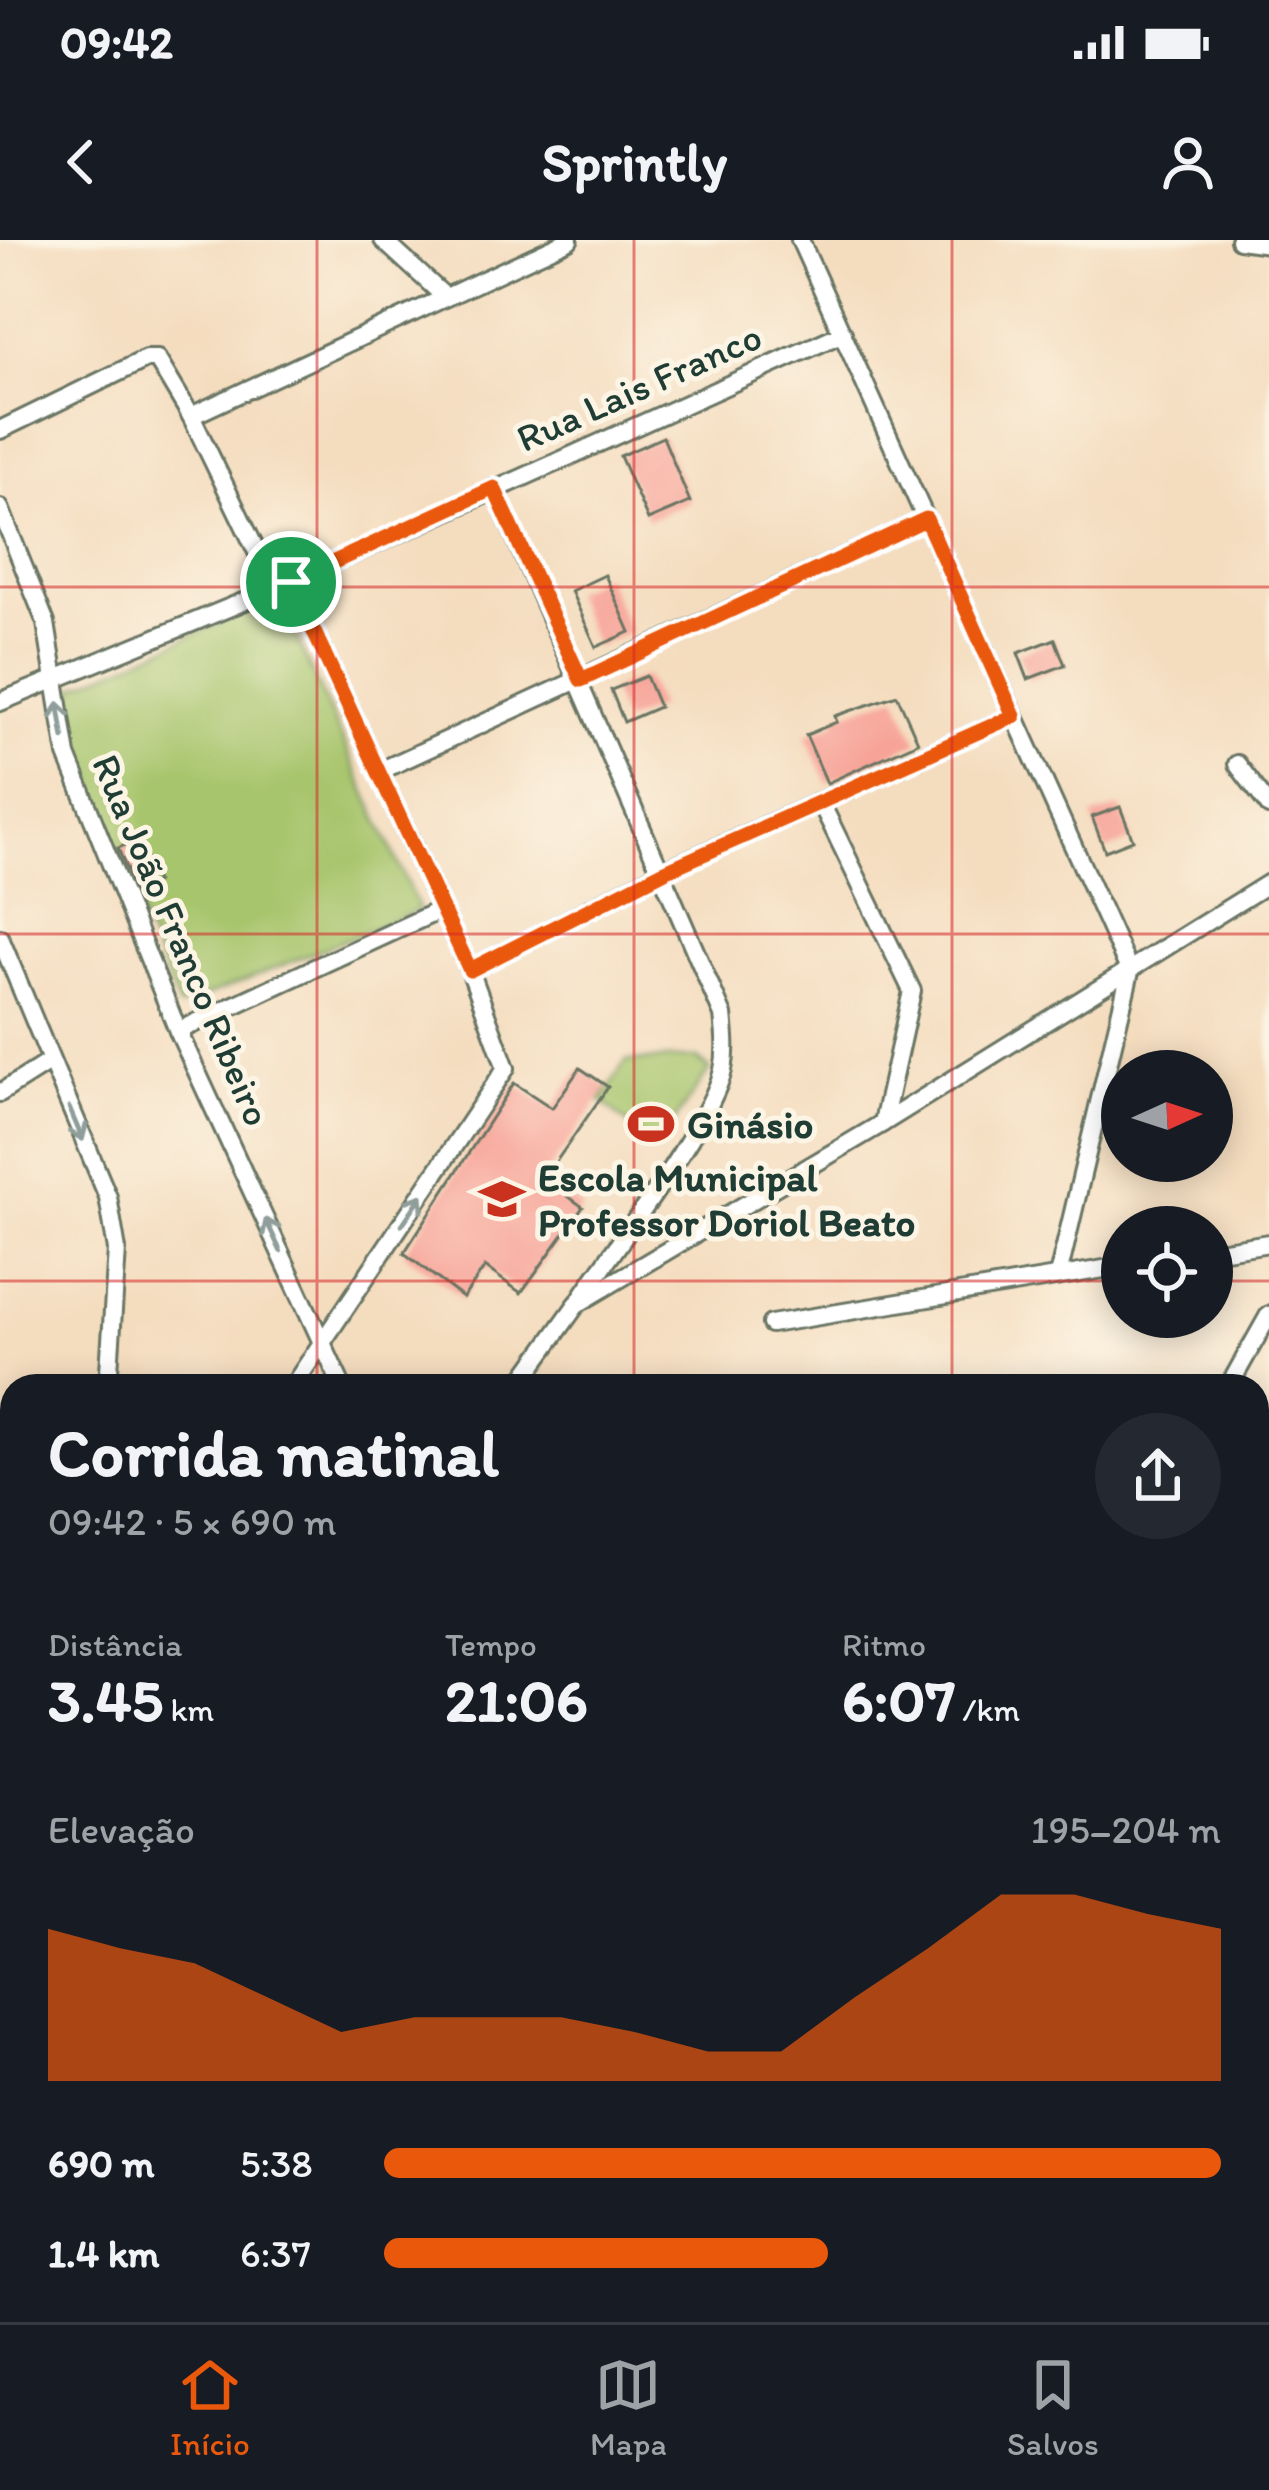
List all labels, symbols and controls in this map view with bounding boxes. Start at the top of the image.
text: 09:42 [60,15,173,69]
icon: back [48,129,114,195]
icon: person [1155,129,1221,195]
text: Sprintly [542,130,727,195]
street label: Rua Lais Franco [509,312,769,462]
pin [240,531,342,633]
icon: arrive [258,549,324,615]
one-way arrow [49,701,72,740]
street label: Rua João Franco Ribeiro [82,747,282,1133]
north arrow [1101,1050,1233,1182]
map controls [1101,1050,1233,1338]
sports icon: Ginásio [626,1099,676,1149]
place label: Ginásio [687,1101,813,1148]
one-way arrow [67,1105,88,1142]
place label: Escola Municipal Professor Doriol Beato [538,1154,915,1246]
school or university icon: Escola Municipal Professor Doriol Beato [477,1174,527,1224]
one-way arrow [399,1193,424,1227]
button: locate [1101,1206,1233,1338]
one-way arrow [261,1218,283,1254]
text: Corrida matinal [48,1413,499,1493]
button: share [1095,1413,1221,1539]
text: 09:42 · 5 × 690 m [48,1498,337,1545]
text: Distância [48,1625,182,1664]
text: Tempo [445,1625,537,1664]
text: Ritmo [842,1625,926,1664]
text: 3.45 [48,1664,163,1736]
text: 21:06 [445,1664,588,1736]
text: 6:07 [842,1664,955,1736]
text: km [163,1690,214,1729]
text: /km [955,1690,1020,1729]
text: Elevação [48,1806,195,1853]
text: 195–204 m [1031,1806,1221,1853]
text: 690 m [48,2140,155,2187]
text: 5:38 [240,2140,313,2187]
text: 1.4 km [48,2230,159,2277]
text: 6:37 [240,2230,311,2277]
tab: Início [170,2352,250,2463]
tab: Mapa [590,2352,667,2463]
tab: Salvos [1007,2352,1099,2463]

